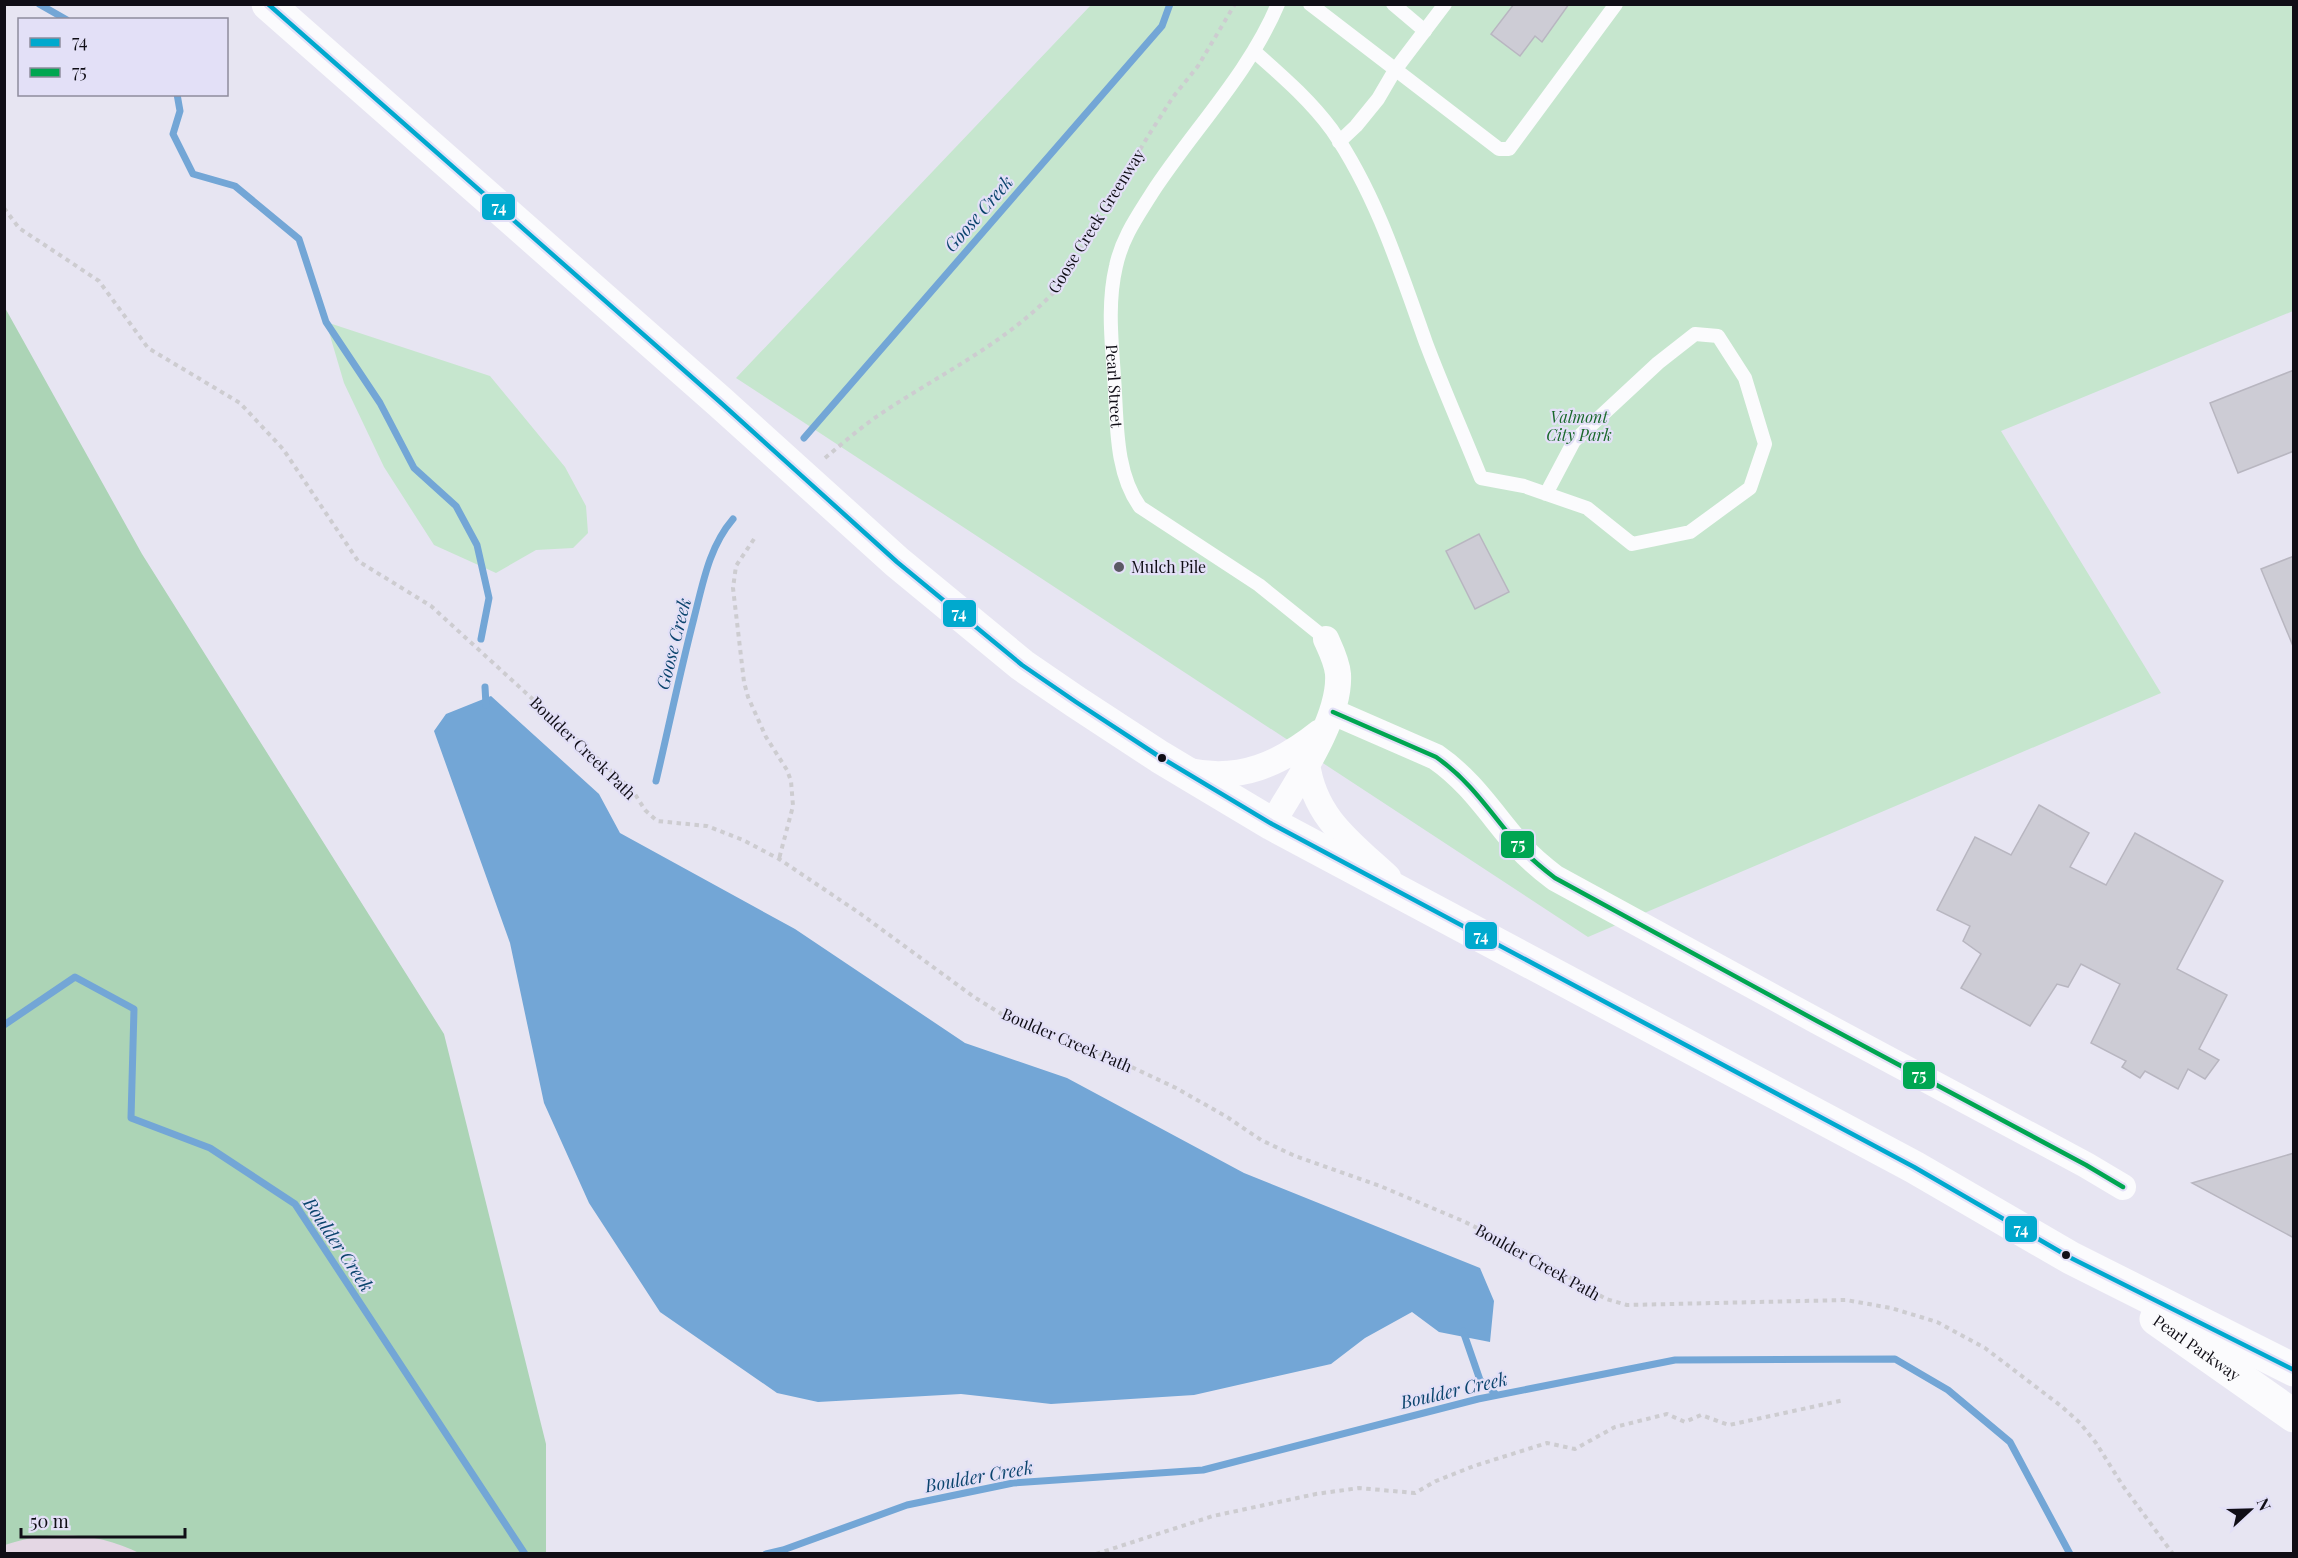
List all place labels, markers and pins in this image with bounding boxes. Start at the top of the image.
place label: Mulch Pile [1131,556,1206,577]
marker: Mulch Pile [1112,560,1126,574]
unlabelled marker [1156,752,1168,764]
unlabelled marker [2060,1249,2072,1261]

